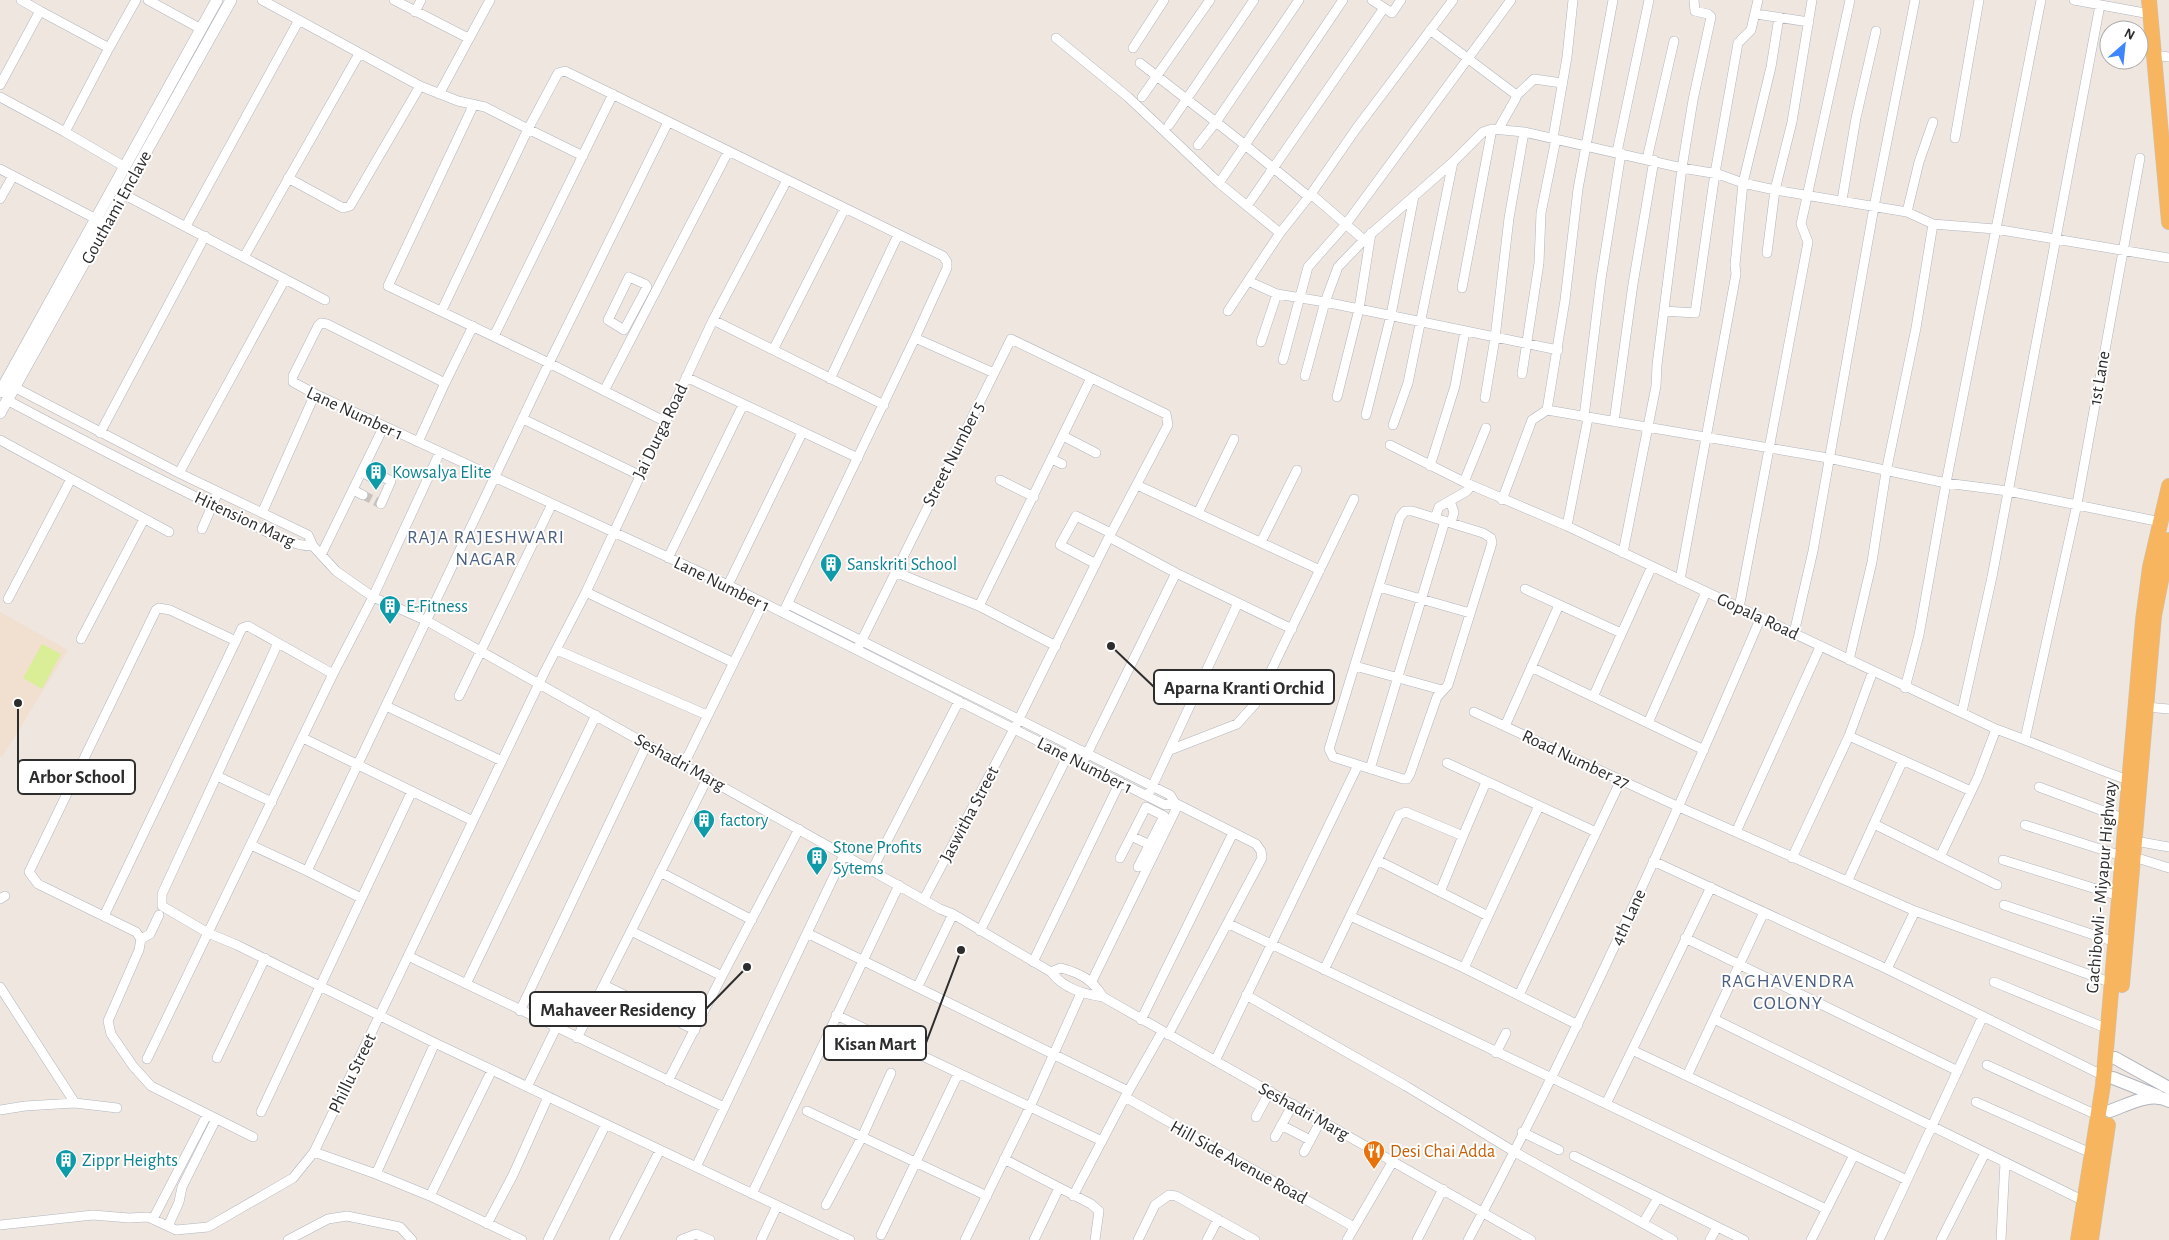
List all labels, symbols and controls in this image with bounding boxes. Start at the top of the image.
north arrow [2099,20,2149,70]
text: N [2122,26,2137,43]
street label: Gouthami Enclave [78,148,155,267]
street label: 1st Lane [2086,350,2114,407]
street label: Jai Durga Road [630,381,692,482]
street label: Lane Number 1 [304,384,406,444]
street label: Street Number 5 [920,399,988,510]
building icon: Kowsalya Elite [364,460,388,491]
place label: Kowsalya Elite [392,464,492,482]
street label: Hitension Marg [192,489,298,551]
district label: RAJA RAJESHWARI NAGAR [407,528,565,569]
building icon: Sanskriti School [819,552,843,583]
street label: Lane Number 1 [671,554,772,616]
place label: Sanskriti School [847,556,957,574]
street label: Gopala Road [1714,590,1801,644]
building icon: E-Fitness [378,594,402,625]
place label: E-Fitness [406,598,468,616]
callout: Aparna Kranti Orchid [1154,670,1334,704]
text: Aparna Kranti Orchid [1164,679,1324,698]
street label: Road Number 27 [1519,727,1632,793]
street label: Seshadri Marg [631,731,728,795]
street label: Lane Number 1 [1034,734,1135,798]
callout: Arbor School [18,760,135,794]
street label: Jaswitha Street [937,763,1003,865]
text: Arbor School [29,768,125,787]
street label: Gachibowli - Miyapur Highway [2084,780,2120,994]
building icon: factory [692,808,716,839]
place label: factory [720,812,769,830]
place label: Stone Profits Sytems [833,839,922,878]
building icon: Stone Profits Sytems [805,845,829,876]
street label: 4th Lane [1608,886,1650,948]
district label: RAGHAVENDRA COLONY [1721,972,1855,1013]
callout: Mahaveer Residency [530,992,706,1026]
text: Mahaveer Residency [540,1001,696,1020]
callout: Kisan Mart [824,1026,926,1060]
street label: Phillu Street [326,1030,380,1116]
text: Kisan Mart [834,1035,917,1054]
street label: Seshadri Marg [1255,1080,1352,1144]
street label: Hill Side Avenue Road [1167,1118,1310,1208]
restaurant icon: Desi Chai Adda [1362,1139,1386,1170]
place label: Desi Chai Adda [1390,1143,1495,1161]
building icon: Zippr Heights [54,1148,78,1179]
place label: Zippr Heights [82,1152,178,1170]

